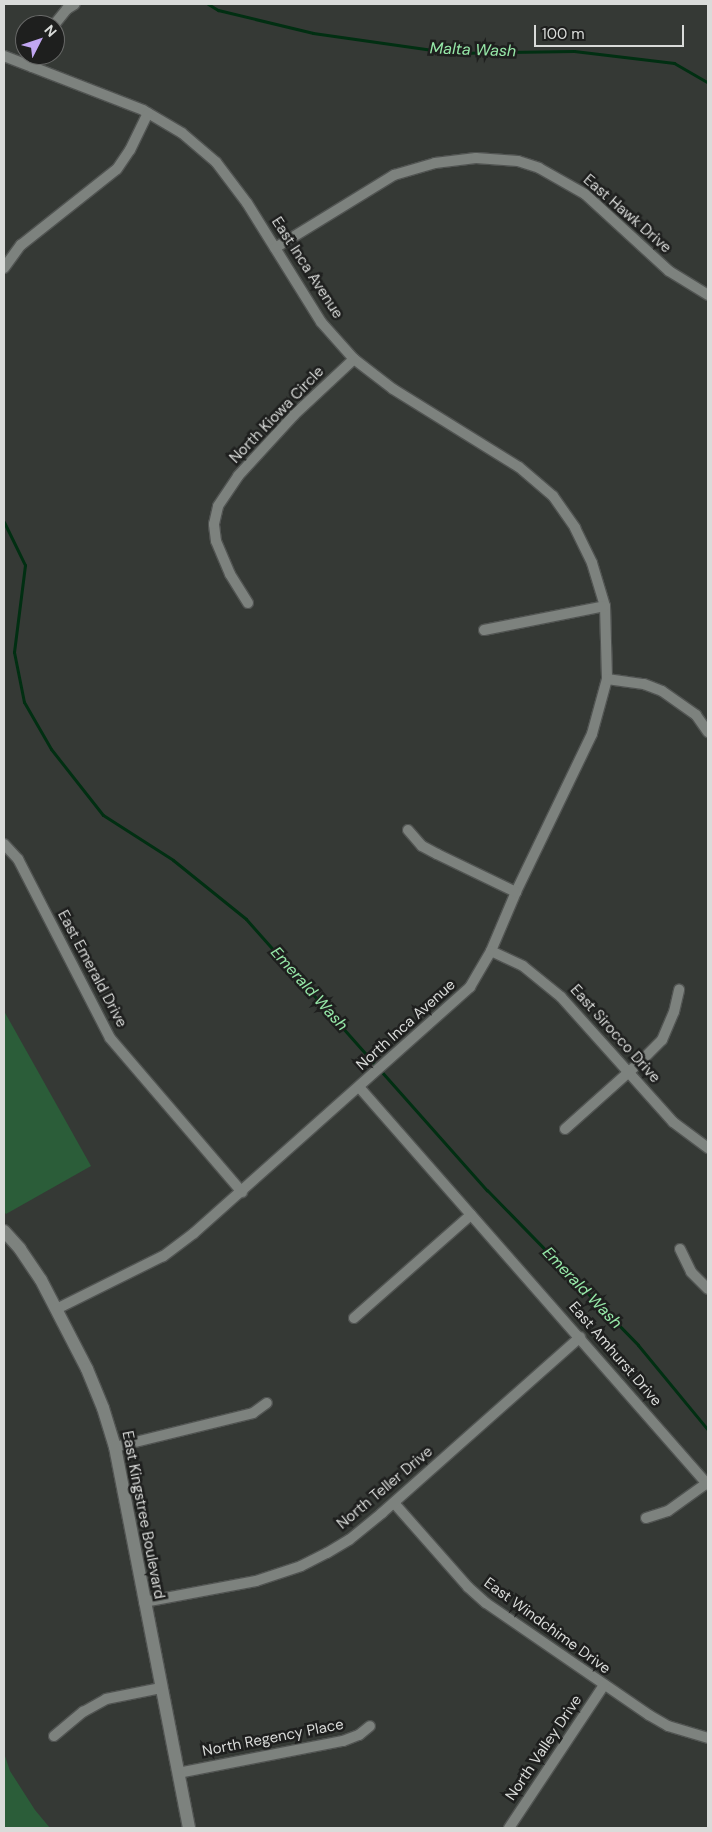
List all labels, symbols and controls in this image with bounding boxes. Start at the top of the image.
north arrow [15,15,65,65]
scale bar [537,15,687,47]
text: N [40,21,61,41]
text: 100 m [542,24,585,44]
water label: Malta Wash [429,39,517,61]
street label: East Hawk Drive [579,171,675,257]
street label: East Inca Avenue [267,214,347,322]
street label: North Kiowa Circle [226,363,328,467]
street label: East Emerald Drive [54,907,130,1031]
water label: Emerald Wash [266,943,352,1035]
street label: North Inca Avenue [353,976,459,1074]
street label: East Sirocco Drive [566,981,664,1087]
water label: Emerald Wash [538,1243,626,1333]
street label: East Amhurst Drive [565,1298,665,1410]
street label: East Kingstree Boulevard [118,1429,168,1601]
street label: North Teller Drive [334,1443,436,1533]
street label: East Windchime Drive [480,1574,614,1678]
street label: North Valley Drive [502,1692,586,1804]
street label: North Regency Place [201,1715,345,1761]

